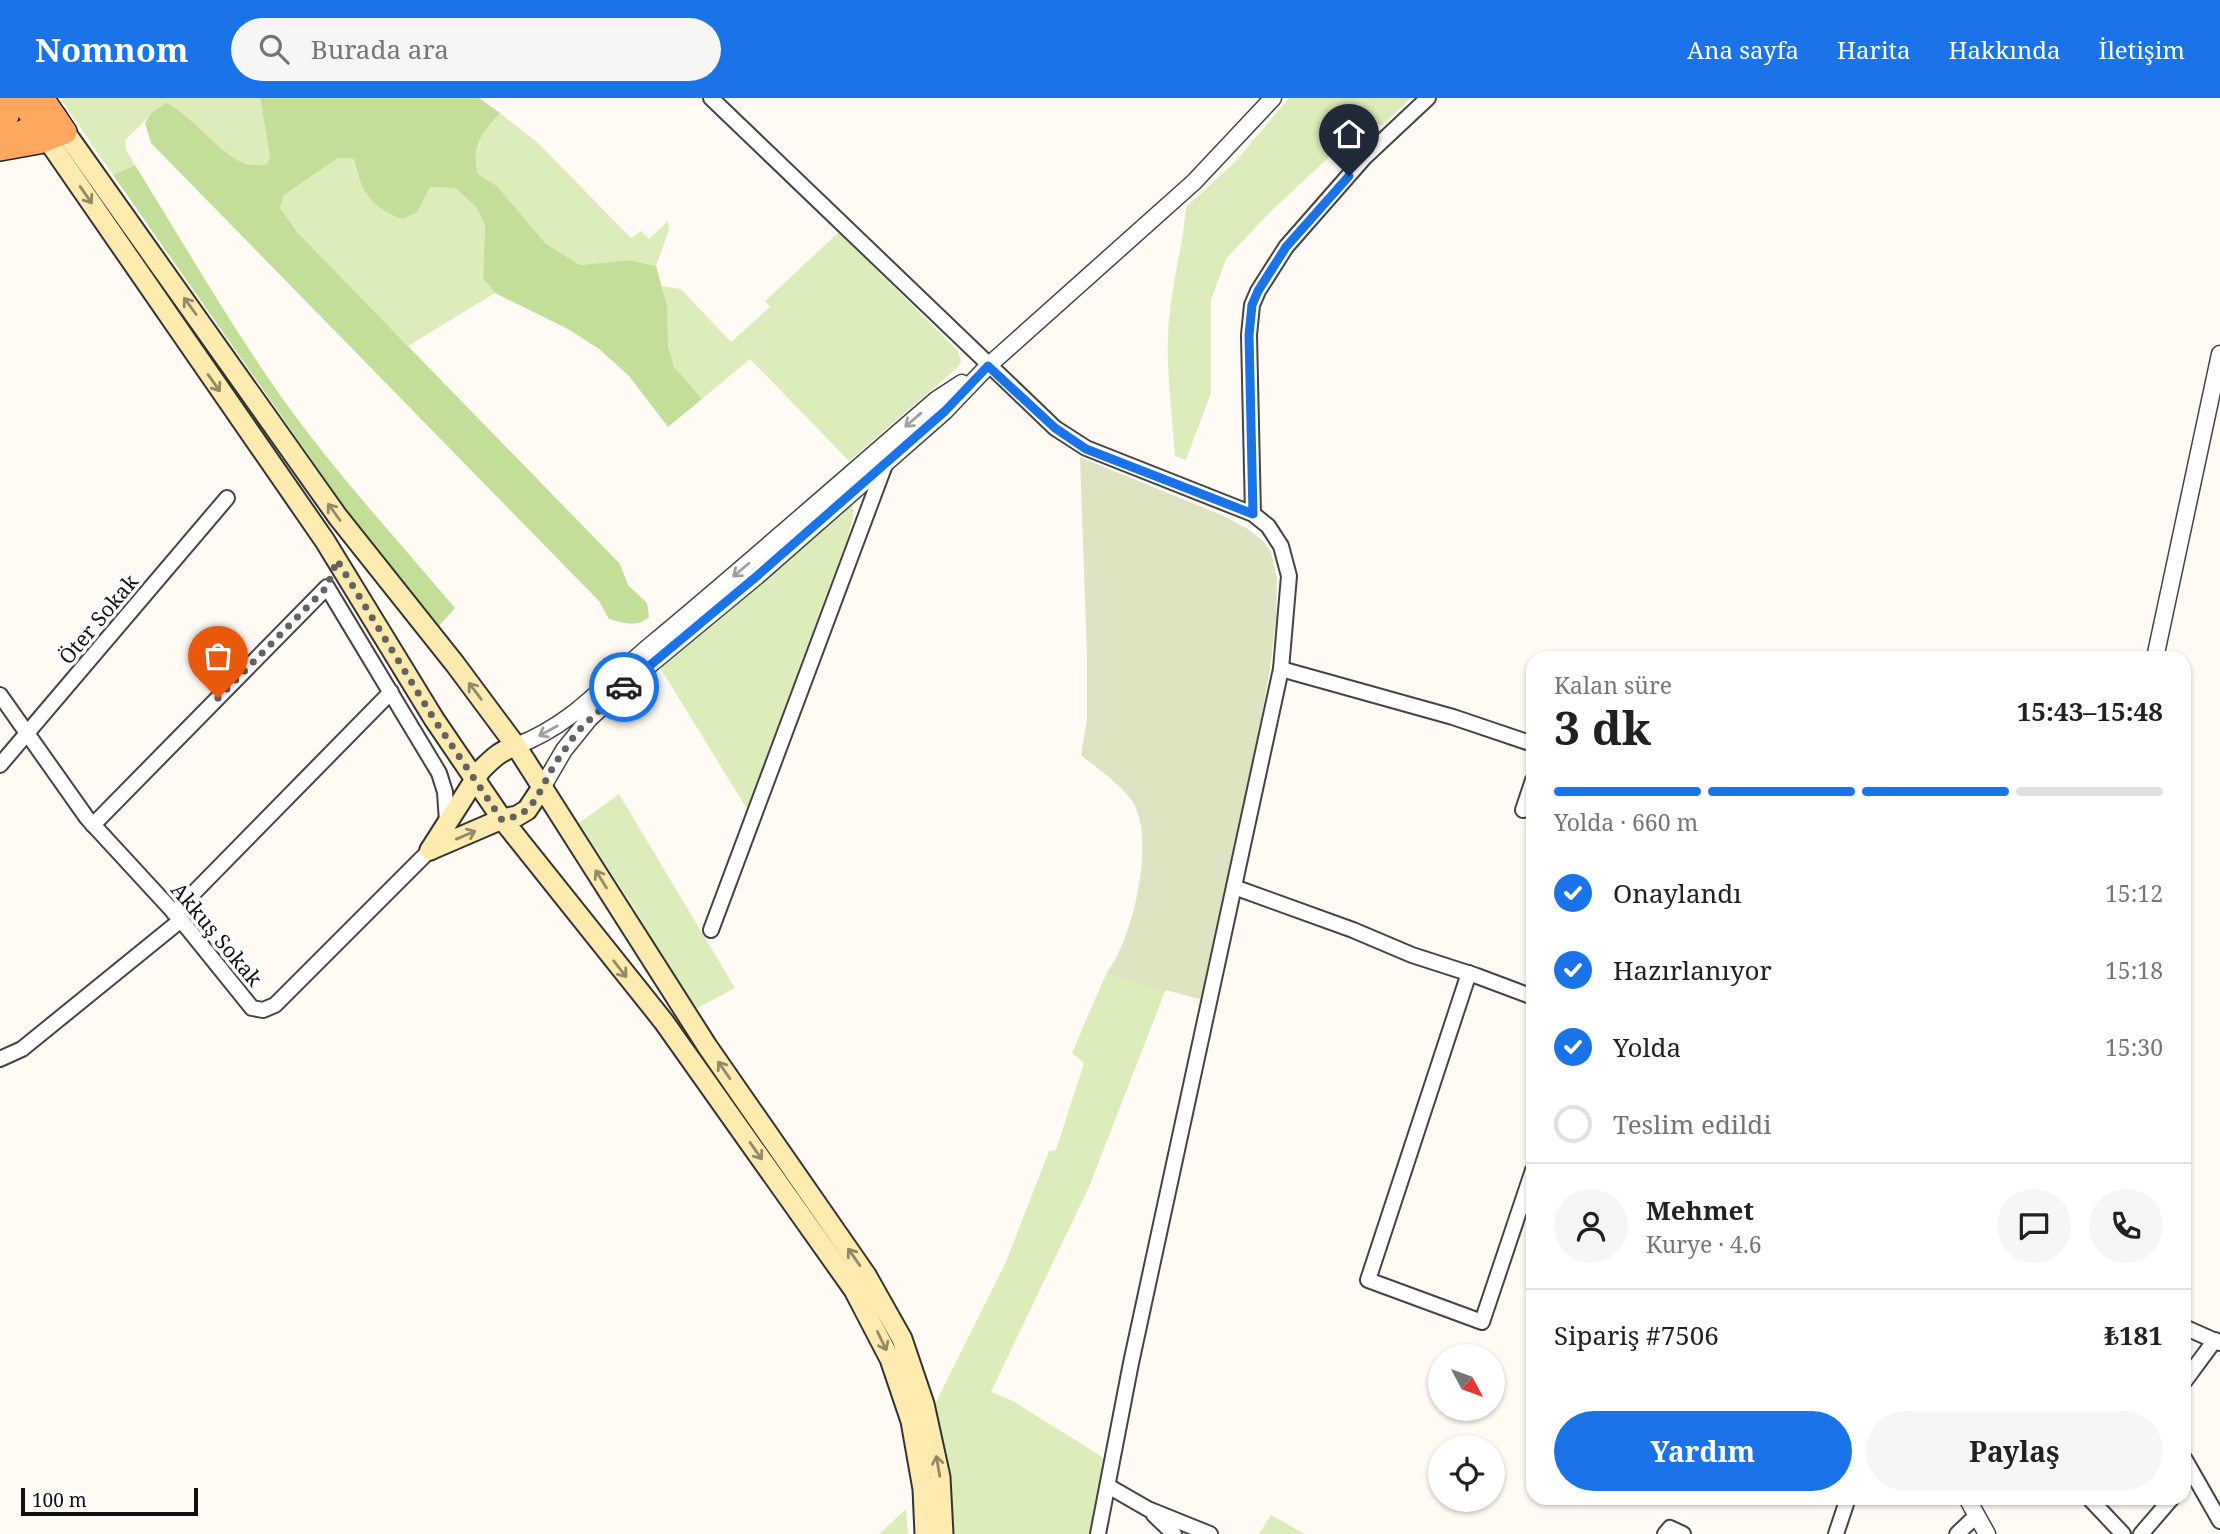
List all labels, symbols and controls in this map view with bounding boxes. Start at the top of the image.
search box [231,18,721,81]
text: Nomnom [35,27,189,72]
icon: search [255,30,293,68]
text: Burada ara [311,31,449,67]
text: Ana sayfa [1687,33,1799,66]
text: Harita [1837,33,1911,66]
text: Hakkında [1949,33,2061,66]
text: İletişim [2099,33,2185,66]
pin [1319,104,1379,176]
icon: home [1330,115,1368,153]
one-way arrow [79,185,93,204]
one-way arrow [183,297,197,316]
one-way arrow [207,372,221,392]
one-way arrow [904,412,922,428]
one-way arrow [327,503,341,522]
one-way arrow [733,562,751,578]
street label: Öter Sokak [52,568,144,670]
pin [188,626,248,698]
icon: bag [199,637,237,675]
courier [589,652,659,722]
icon: car [605,668,643,706]
text: Kalan süre [1554,669,1672,701]
one-way arrow [468,682,482,701]
text: 15:43–15:48 [2017,693,2163,729]
text: 3 dk [1554,696,1651,758]
one-way arrow [539,724,559,738]
text: Yolda · 660 m [1554,806,1698,838]
one-way arrow [455,827,476,840]
one-way arrow [594,869,608,889]
icon: check [1554,874,1592,912]
text: Onaylandı [1613,875,1742,911]
street label: Akkuş Sokak [165,876,269,992]
text: 15:12 [2105,877,2163,909]
icon: check [1554,951,1592,989]
text: Hazırlanıyor [1613,952,1772,988]
text: 15:18 [2105,954,2163,986]
one-way arrow [613,959,628,977]
icon: check [1554,1028,1592,1066]
text: Yolda [1613,1029,1681,1065]
text: 15:30 [2105,1031,2163,1063]
one-way arrow [717,1061,731,1080]
text: Teslim edildi [1613,1106,1772,1142]
one-way arrow [749,1141,763,1160]
button: person [1554,1189,1628,1263]
button: chat [1997,1189,2071,1263]
button: phone [2089,1189,2163,1263]
text: Mehmet [1646,1192,1754,1228]
text: Kurye · 4.6 [1646,1228,1762,1260]
one-way arrow [847,1248,861,1267]
text: Sipariş #7506 [1554,1317,1719,1353]
text: ₺181 [2104,1317,2163,1353]
one-way arrow [875,1330,889,1351]
north arrow [1428,1344,1505,1421]
map controls [1428,1344,1505,1512]
button: Yardım [1554,1411,1852,1491]
button: Paylaş [1866,1411,2163,1491]
button: locate [1428,1435,1505,1512]
one-way arrow [931,1455,944,1478]
scale bar [21,1485,198,1517]
text: 100 m [32,1487,87,1513]

